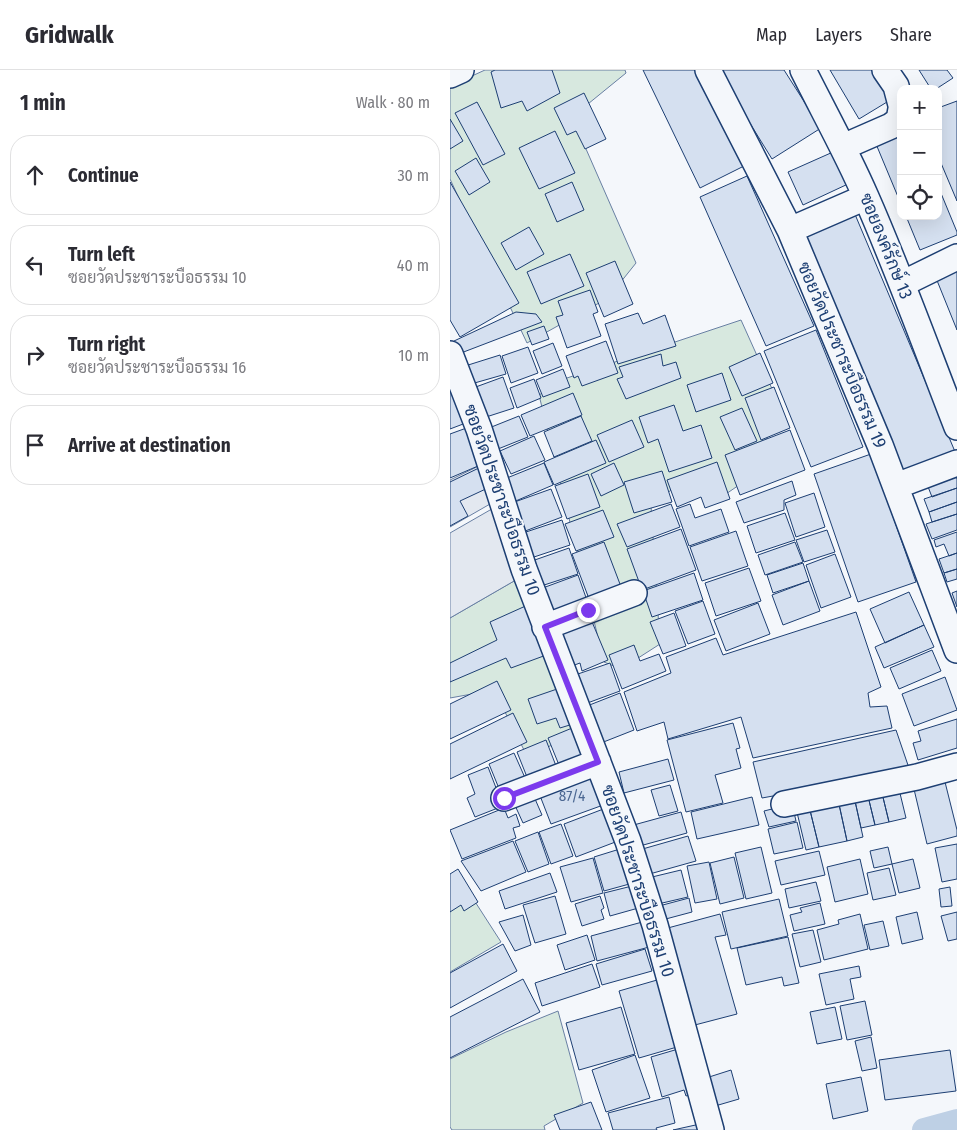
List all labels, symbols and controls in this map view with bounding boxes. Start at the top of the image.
text: Gridwalk [25,21,114,49]
text: Map [756,24,787,46]
text: Layers [815,24,862,46]
text: Share [890,24,932,46]
map controls [897,85,942,220]
button: + [897,85,942,130]
text: 1 min [20,90,66,116]
text: Walk · 80 m [356,93,430,112]
button: − [897,130,942,175]
icon: ahead [21,161,49,189]
text: Continue [68,164,139,187]
text: 30 m [397,166,429,185]
button: locate [897,175,942,220]
street label: ซอยองค์รักษ์ 13 [855,189,919,302]
text: Turn left [68,243,135,266]
icon: left [21,251,49,279]
text: 40 m [397,256,429,275]
street label: ซอยวัดประชาระบือธรรม 19 [793,258,892,451]
text: ซอยวัดประชาระบือธรรม 10 [68,268,247,287]
text: Turn right [68,333,145,356]
icon: right [21,341,49,369]
text: 10 m [398,346,429,365]
text: ซอยวัดประชาระบือธรรม 16 [68,358,246,377]
street label: ซอยวัดประชาระบือธรรม 10 [459,401,546,599]
icon: arrive [21,431,49,459]
text: Arrive at destination [68,434,231,457]
route end [577,599,600,622]
street label: ซอยวัดประชาระบือธรรม 10 [596,782,680,980]
route start [493,787,516,810]
house number: 87/4 [559,787,585,805]

